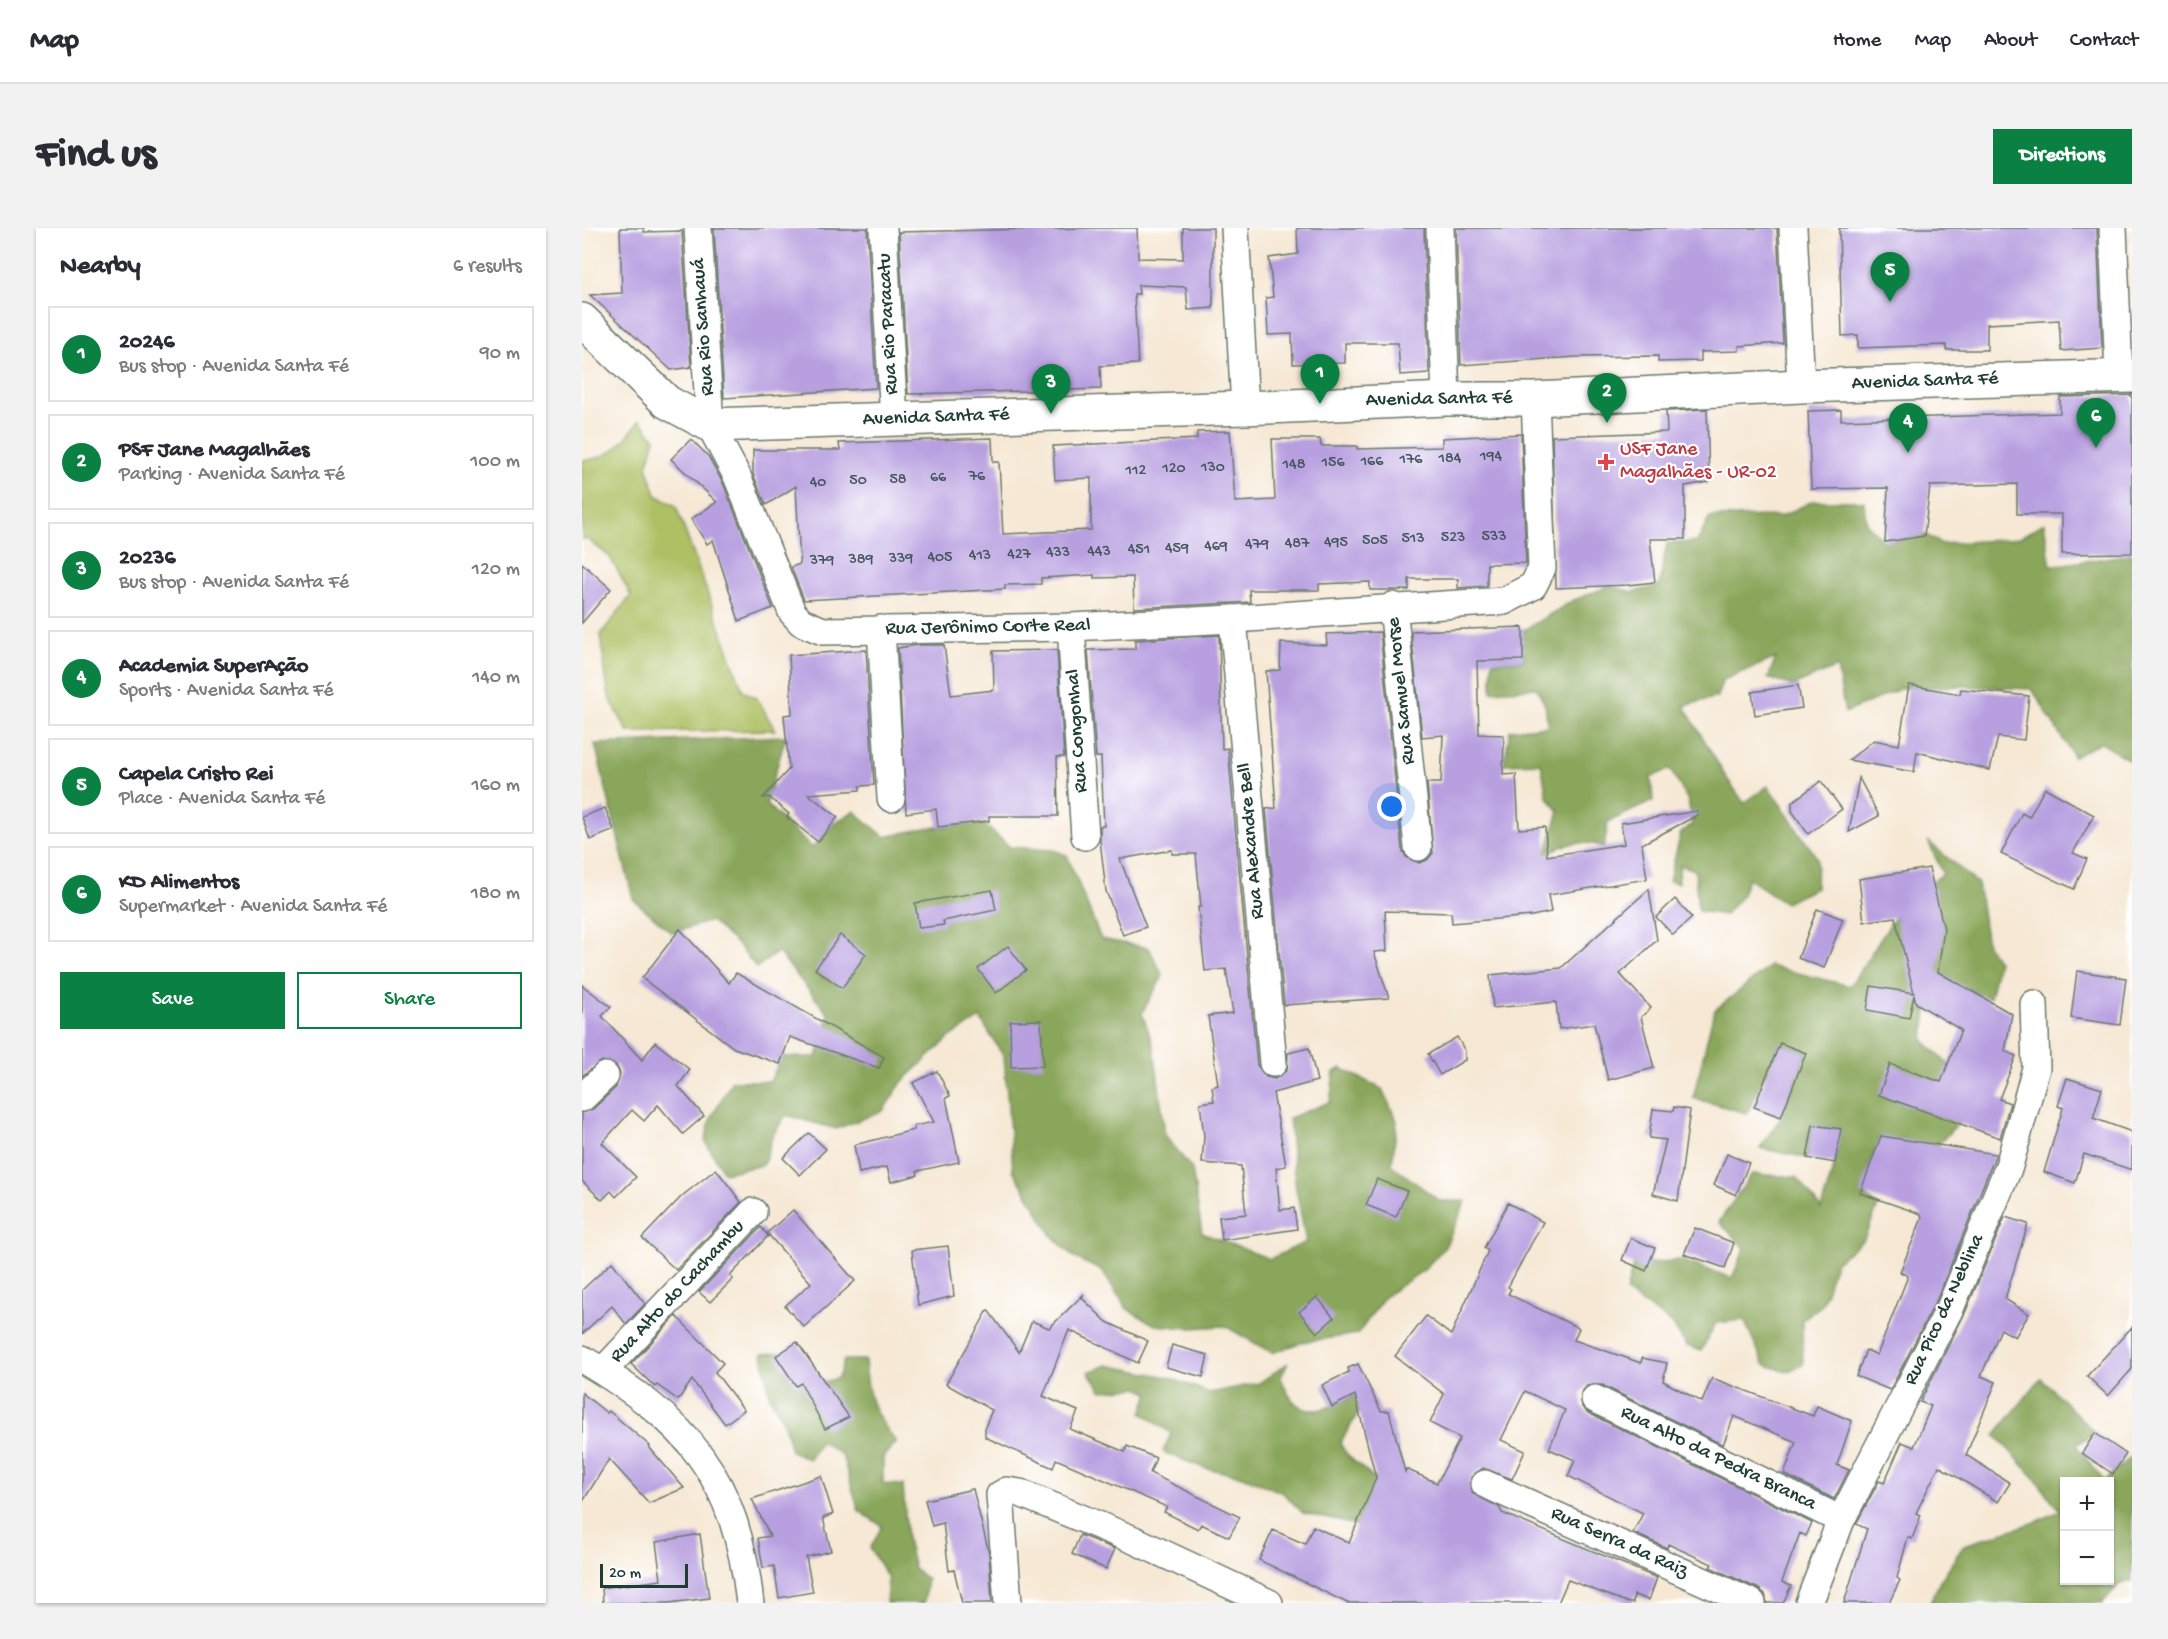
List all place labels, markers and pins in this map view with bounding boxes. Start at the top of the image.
pin: 5 [1870,253,1910,302]
pin: 1 [1300,354,1340,404]
pin: 3 [1032,364,1070,414]
pin: 2 [1588,374,1626,423]
pin: 6 [2076,398,2116,448]
pin: 4 [1888,404,1928,453]
place label: USF Jane Magalhães - UR-02 [1620,439,1777,485]
marker: USF Jane Magalhães - UR-02 [1597,453,1615,471]

